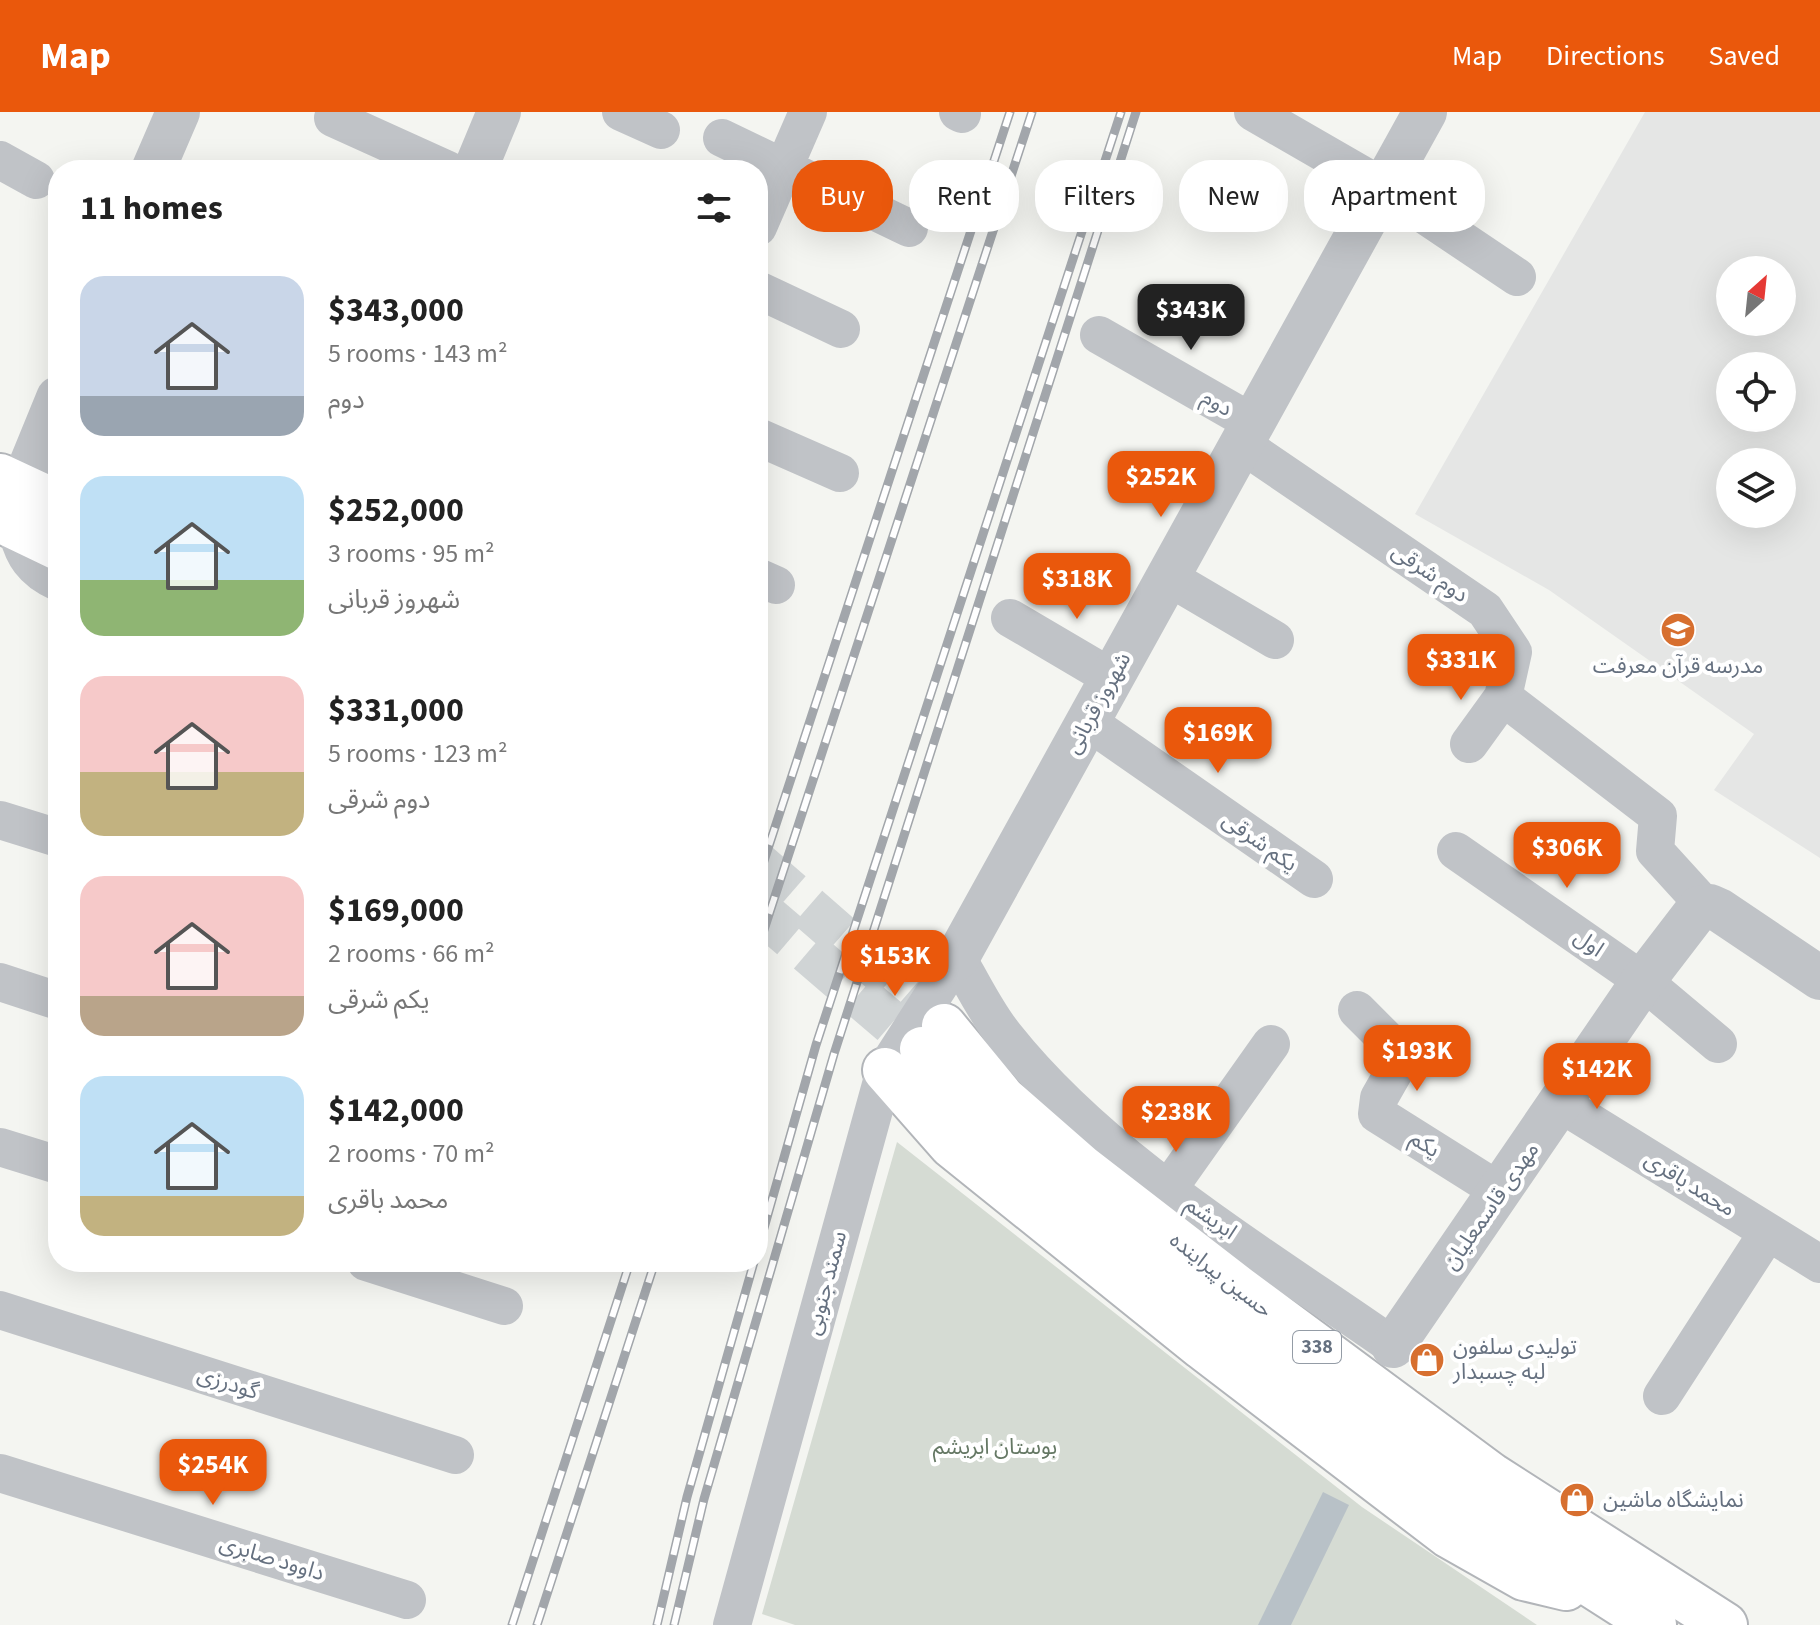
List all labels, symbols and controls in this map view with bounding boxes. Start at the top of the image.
text: Map [40,29,111,83]
text: Map [1452,36,1502,76]
text: Directions [1546,36,1665,76]
text: Saved [1709,36,1780,76]
chip: Buy [792,160,893,232]
chip: Rent [909,160,1019,232]
chip: Filters [1035,160,1163,232]
chip: New [1179,160,1288,232]
chip: Apartment [1304,160,1485,232]
text: 11 homes [80,184,223,233]
icon: filters [692,186,736,230]
north arrow [1716,256,1796,336]
map controls [1716,256,1796,528]
pin: $343K [1135,284,1247,352]
text: $343,000 [328,286,464,335]
text: $343K [1156,291,1226,328]
icon: home [144,308,240,404]
text: 5 rooms · 143 m² [328,335,507,372]
button: locate [1716,352,1796,432]
text: دوم [328,381,365,418]
street label: دوم [1196,381,1238,425]
button: layers [1716,448,1796,528]
pin: $252K [1105,451,1217,519]
text: $252K [1126,458,1196,495]
text: $252,000 [328,486,464,535]
icon: home [144,508,240,604]
text: 3 rooms · 95 m² [328,535,495,572]
street label: دوم شرقی [1385,535,1475,611]
pin: $318K [1021,553,1133,621]
text: $318K [1042,560,1112,597]
text: شهروز قربانی [328,581,460,618]
school or university icon: مدرسه قرآن معرفت [1659,611,1697,649]
pin: $331K [1405,634,1517,702]
text: $331K [1426,641,1496,678]
street label: شهروز قربانی [1057,646,1139,760]
place label: مدرسه قرآن معرفت [1593,650,1763,682]
text: $331,000 [328,686,464,735]
pin: $169K [1162,707,1274,775]
icon: home [144,708,240,804]
text: $169K [1183,714,1253,751]
text: 5 rooms · 123 m² [328,735,507,772]
text: دوم شرقی [328,781,430,818]
street label: یکم شرقی [1216,804,1304,880]
pin: $306K [1511,822,1623,890]
text: $306K [1532,829,1602,866]
text: $169,000 [328,886,464,935]
icon: home [144,908,240,1004]
street label: اول [1567,921,1611,965]
pin: $153K [839,930,951,998]
text: 2 rooms · 66 m² [328,935,495,972]
text: $153K [860,937,930,974]
text: یکم شرقی [328,981,429,1018]
pin: $193K [1361,1025,1473,1093]
text: $193K [1382,1032,1452,1069]
pin: $142K [1541,1043,1653,1111]
text: $142K [1562,1050,1632,1087]
text: $142,000 [328,1086,464,1135]
pin: $238K [1120,1086,1232,1154]
text: $238K [1141,1093,1211,1130]
icon: home [144,1108,240,1204]
street label: یکم [1404,1122,1446,1166]
text: 2 rooms · 70 m² [328,1135,495,1172]
street label: مهدی قاسمعلیان [1435,1136,1547,1276]
street label: محمد باقری [1638,1143,1742,1225]
text: محمد باقری [328,1181,449,1218]
street label: ابریشم [1179,1189,1243,1247]
street label: حسین پیراینده [1163,1224,1279,1326]
street label: سمند جنوبی [797,1227,855,1339]
road number: 338 [1293,1331,1341,1363]
place label: تولیدی سلفون لبه‌ چسبدار [1452,1331,1577,1388]
shop icon: تولیدی سلفون لبه‌ چسبدار [1408,1341,1446,1379]
street label: گودرزی [193,1358,264,1408]
park label: بوستان ابریشم [933,1431,1057,1463]
pin: $254K [157,1439,269,1507]
text: $254K [178,1446,248,1483]
shop icon: نمایشگاه ماشین [1558,1481,1596,1519]
place label: نمایشگاه ماشین [1603,1484,1744,1516]
street label: داوود صابری [216,1527,328,1589]

